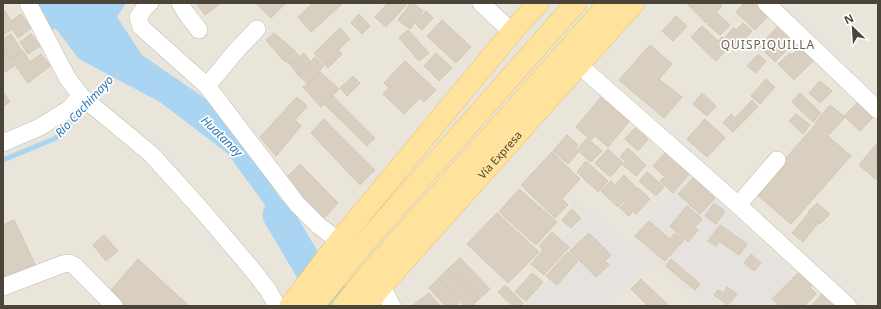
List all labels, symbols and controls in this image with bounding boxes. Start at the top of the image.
north arrow [833,8,873,48]
text: N [841,10,856,27]
district label: QUISPIQUILLA [721,36,815,53]
water label: Río Cachimayo [51,71,117,141]
water label: Huatanay [197,112,248,161]
street label: Vía Expresa [474,127,525,181]

